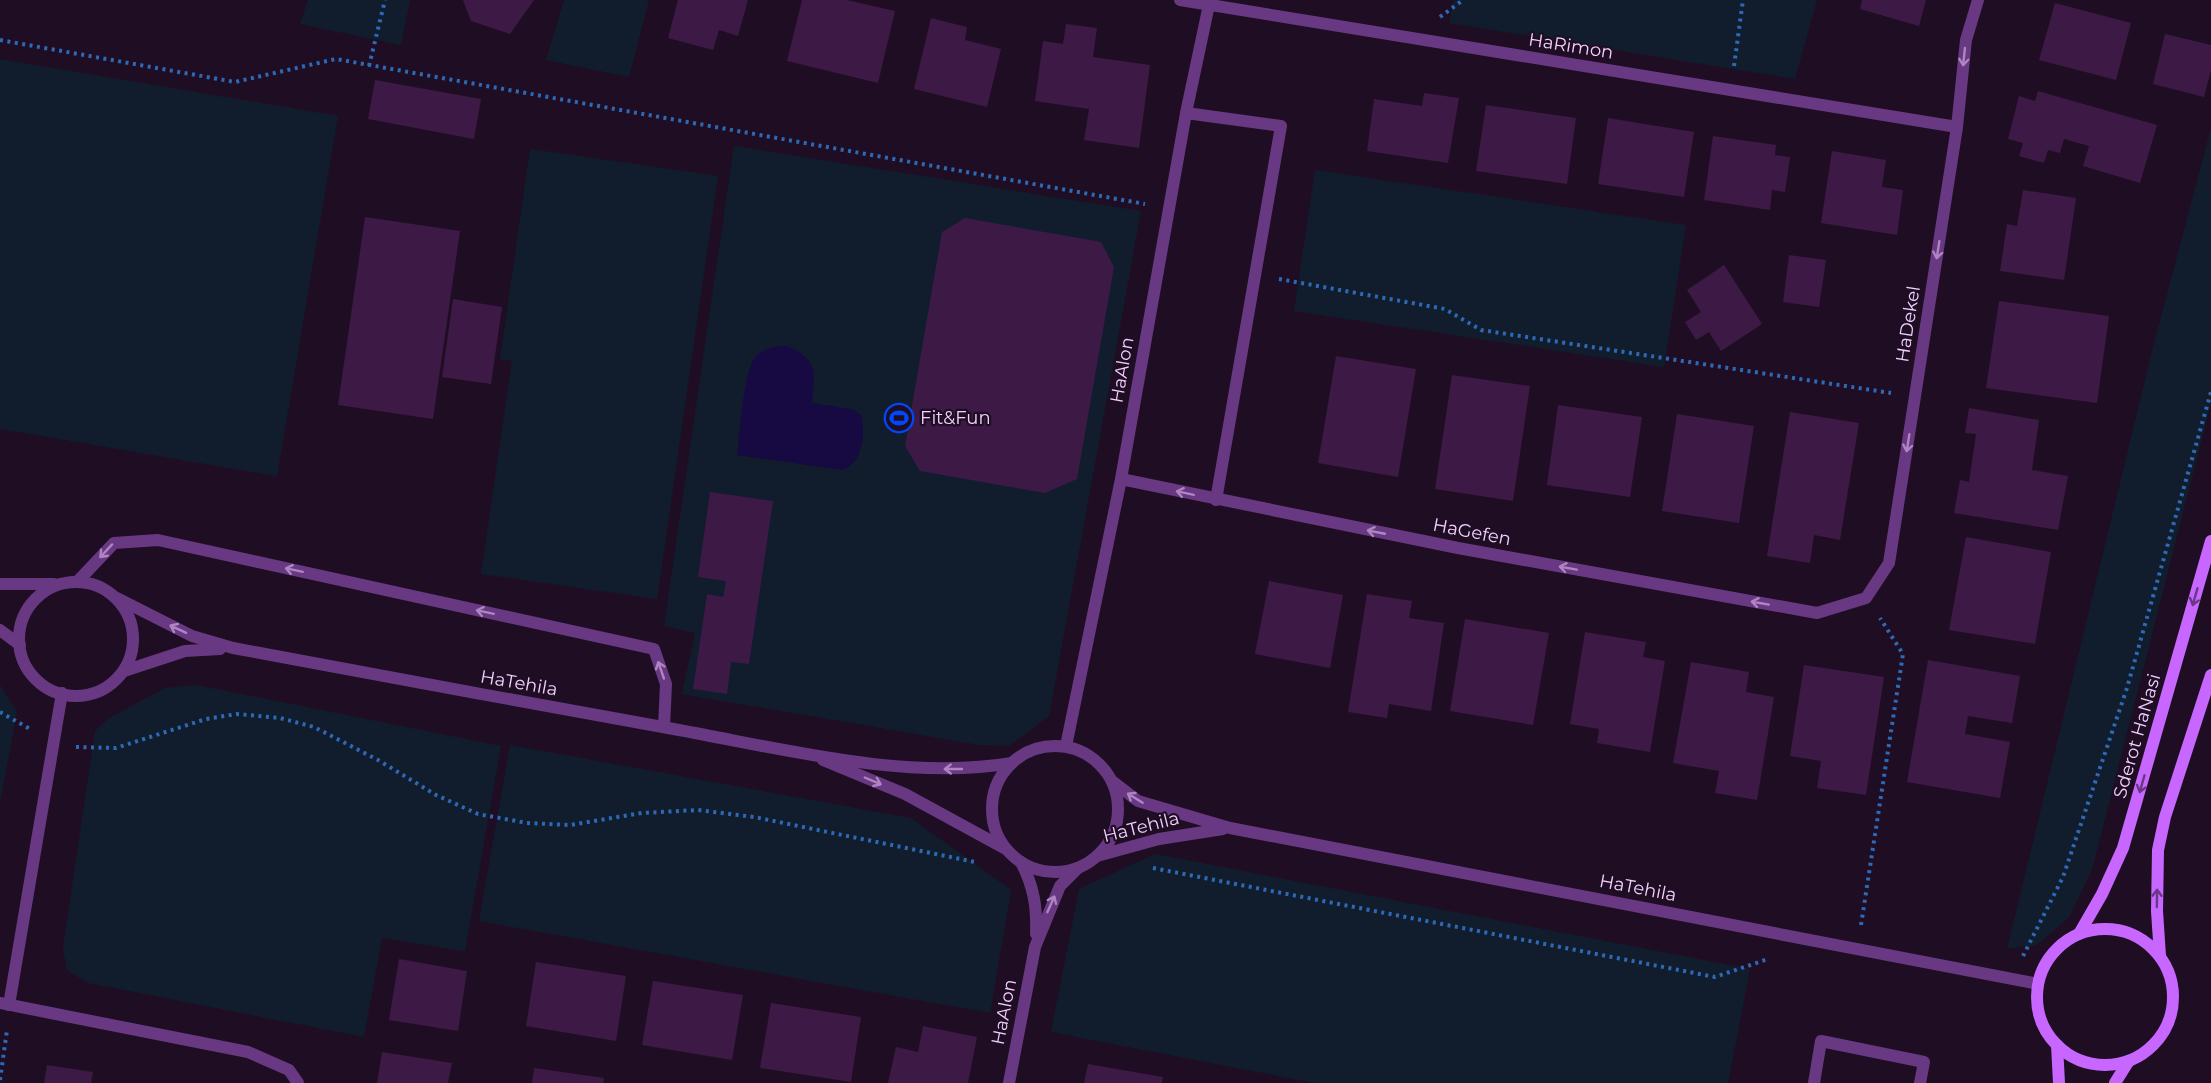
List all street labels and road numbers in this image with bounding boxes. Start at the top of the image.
street label: HaRimon [1527,28,1615,64]
street label: HaDekel [1891,284,1925,364]
street label: HaAlon [1105,335,1139,405]
street label: HaGefen [1431,514,1513,550]
street label: HaTehila [479,665,559,701]
street label: Sderot HaNasi [2109,671,2165,801]
street label: HaTehila [1101,807,1181,847]
street label: HaTehila [1598,870,1678,906]
street label: HaAlon [987,977,1021,1047]

